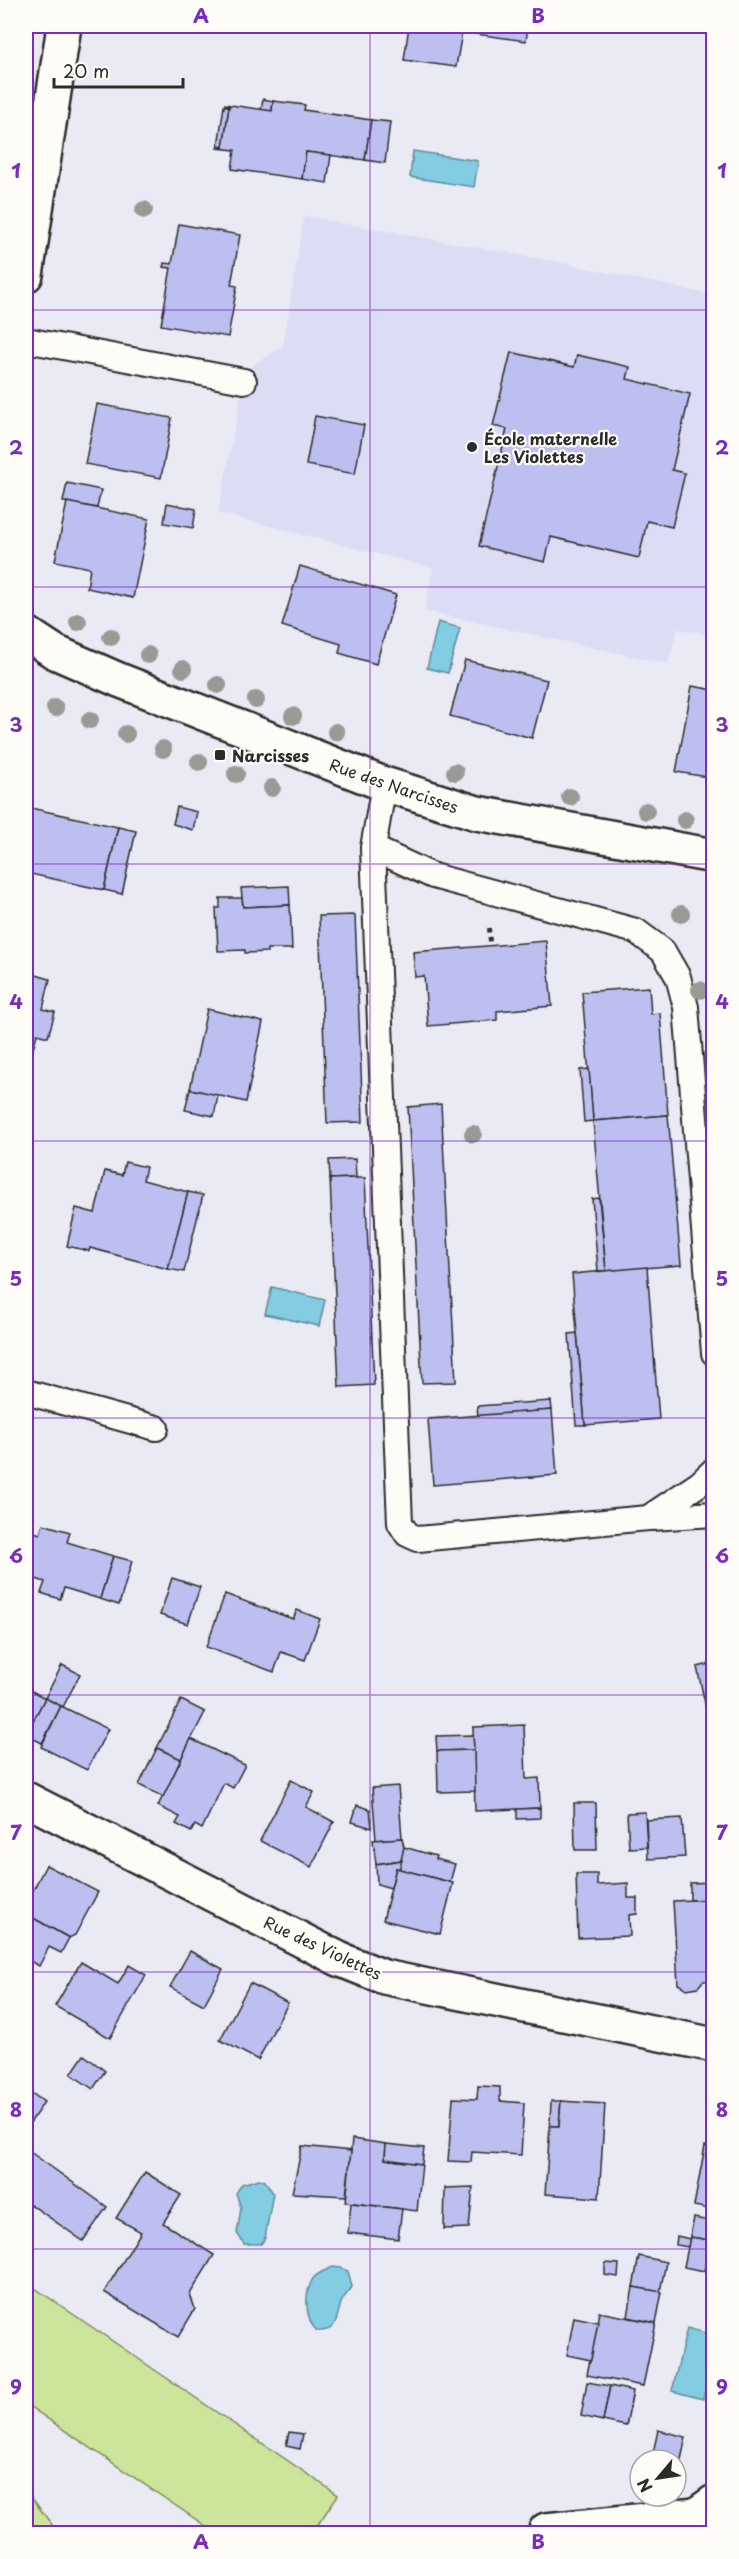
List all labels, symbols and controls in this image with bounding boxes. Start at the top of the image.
text: A [193,0,209,30]
text: B [531,0,545,30]
scale bar [54,51,183,89]
text: 20 m [63,57,109,84]
text: 1 [11,155,21,185]
text: 1 [717,155,727,185]
place label: École maternelle Les Violettes [484,426,617,468]
text: 2 [9,432,23,462]
text: 2 [715,432,729,462]
marker: École maternelle Les Violettes [465,440,479,454]
text: 3 [9,709,23,739]
text: 3 [715,709,729,739]
place label: Narcisses [232,743,309,767]
marker: Narcisses [213,748,227,762]
street label: Rue des Narcisses [326,752,462,818]
text: 4 [9,986,23,1016]
text: 4 [715,986,729,1016]
text: 5 [10,1263,22,1293]
text: 5 [716,1263,728,1293]
text: 6 [9,1540,23,1570]
text: 6 [715,1540,729,1570]
text: 7 [10,1817,22,1847]
text: 7 [716,1817,728,1847]
street label: Rue des Violettes [260,1909,386,1985]
text: 8 [10,2094,22,2124]
text: 8 [716,2094,728,2124]
text: 9 [10,2371,22,2401]
text: 9 [716,2371,728,2401]
north arrow [628,2448,688,2508]
text: N [630,2474,658,2497]
text: A [193,2526,209,2556]
text: B [531,2526,545,2556]

